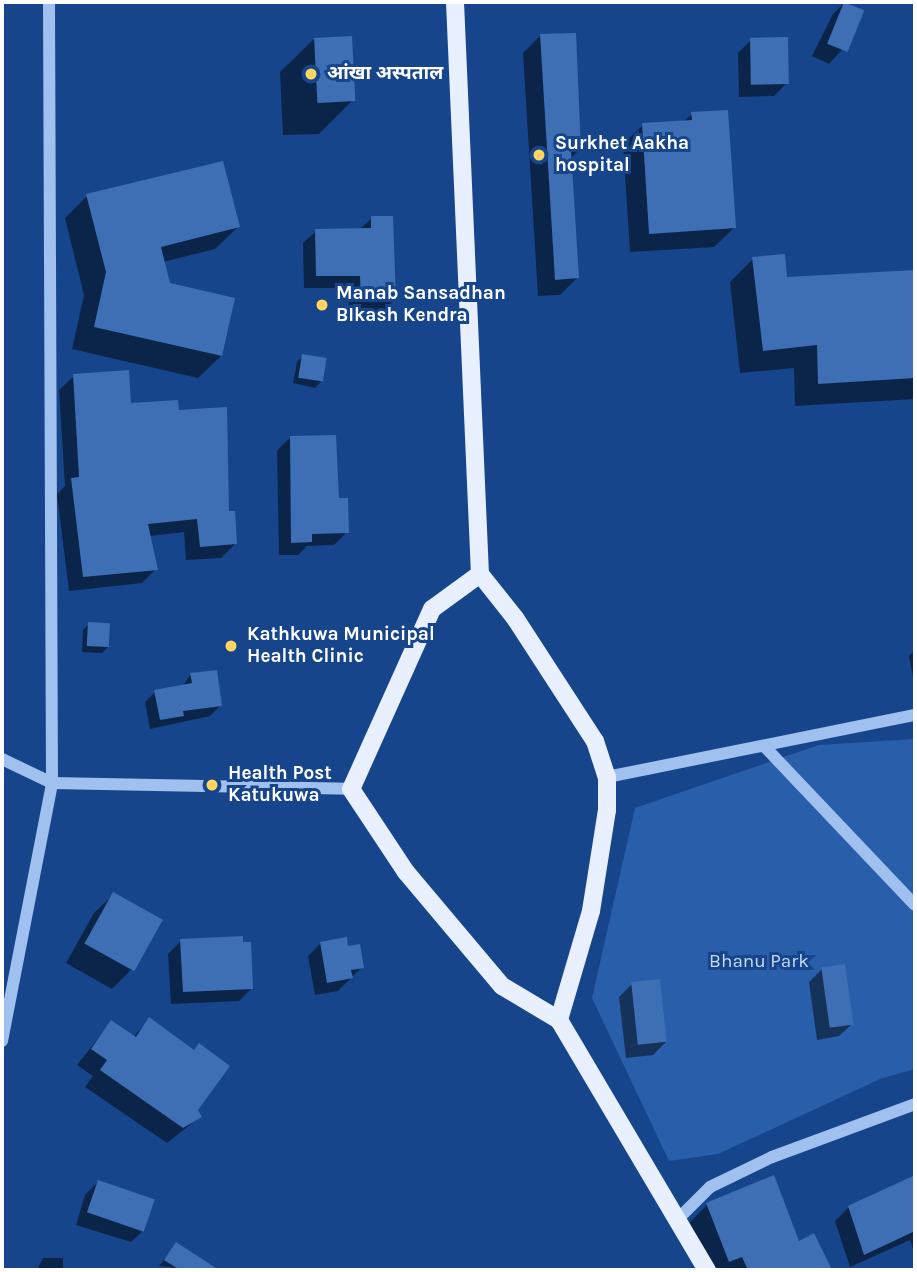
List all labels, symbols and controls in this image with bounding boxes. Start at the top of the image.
place label: आंखा अस्पताल [327,63,443,85]
marker: आंखा अस्पताल [301,64,321,84]
place label: Surkhet Aakha hospital [555,133,689,177]
marker: Surkhet Aakha hospital [529,145,549,165]
place label: Manab Sansadhan BIkash Kendra [336,283,506,327]
marker: Manab Sansadhan BIkash Kendra [314,297,330,313]
place label: Kathkuwa Municipal Health Clinic [247,624,435,668]
marker: Kathkuwa Municipal Health Clinic [221,636,241,656]
place label: Health Post Katukuwa [228,763,332,807]
marker: Health Post Katukuwa [202,775,222,795]
park label: Bhanu Park [709,951,809,973]

